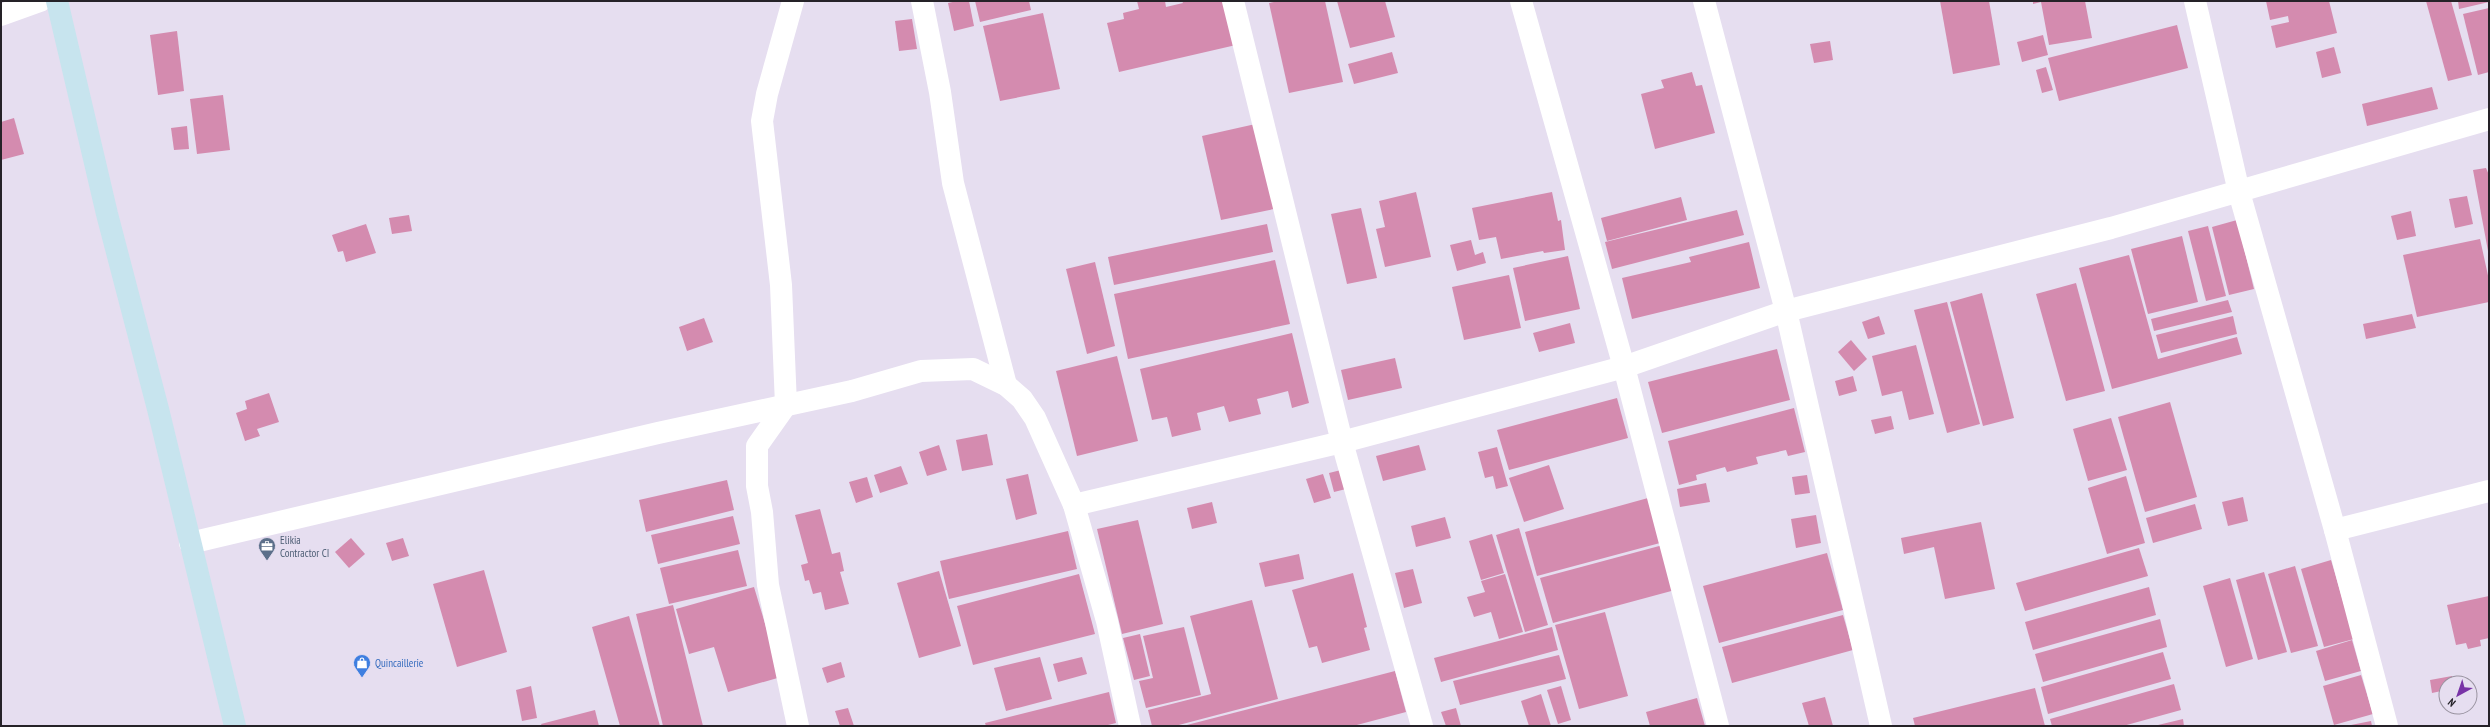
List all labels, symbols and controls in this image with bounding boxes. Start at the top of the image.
place label: Elikia Contractor CI [280,533,329,560]
office icon: Elikia Contractor CI [257,536,277,561]
shop icon: Quincaillerie [352,653,372,678]
place label: Quincaillerie [375,656,424,670]
north arrow [2438,675,2478,715]
text: N [2445,695,2458,710]

